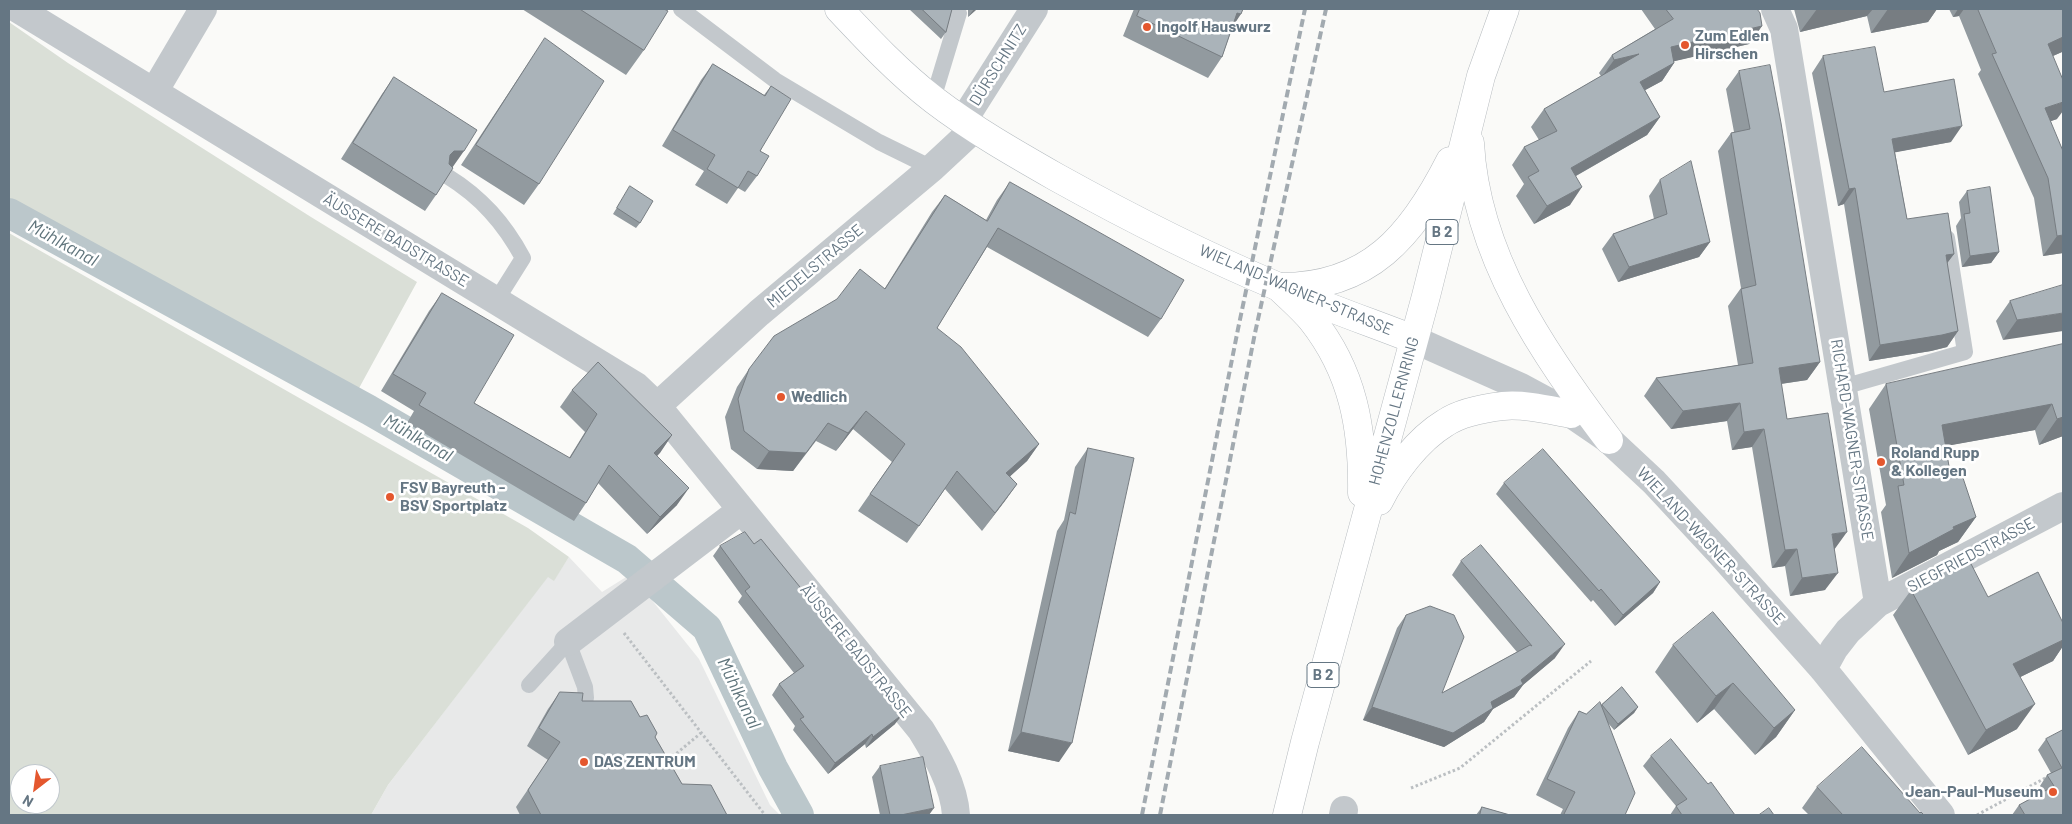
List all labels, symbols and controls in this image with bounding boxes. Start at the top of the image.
place label: Ingolf Hauswurz [1157,17,1271,37]
street label: DÜRSCHNITZ [965,21,1031,109]
marker: Ingolf Hauswurz [1141,21,1153,33]
place label: Zum Edlen Hirschen [1695,26,1769,64]
marker: Zum Edlen Hirschen [1679,39,1691,51]
street label: ÄUSSERE BADSTRASSE [320,189,472,291]
water label: Mühlkanal [24,215,102,271]
street label: MIEDELSTRASSE [763,220,867,312]
road number: B 2 [1426,220,1458,244]
street label: WIELAND-WAGNER-STRASSE [1196,240,1396,340]
street label: HOHENZOLLERNRING [1365,335,1423,487]
street label: RICHARD-WAGNER-STRASSE [1827,338,1877,542]
place label: Wedlich [791,387,847,407]
marker: Wedlich [775,391,787,403]
water label: Mühlkanal [380,410,456,466]
place label: Roland Rupp & Kollegen [1891,443,1980,481]
marker: Roland Rupp & Kollegen [1875,456,1887,468]
street label: WIELAND-WAGNER-STRASSE [1633,463,1789,629]
place label: FSV Bayreuth - BSV Sportplatz [400,478,507,516]
marker: FSV Bayreuth - BSV Sportplatz [384,491,396,503]
street label: SIEGFRIEDSTRASSE [1904,513,2038,597]
street label: ÄUSSERE BADSTRASSE [796,580,916,722]
water label: Mühlkanal [713,654,765,732]
road number: B 2 [1307,662,1339,688]
place label: DAS ZENTRUM [594,752,696,772]
marker: DAS ZENTRUM [578,756,590,768]
north arrow [10,764,60,814]
place label: Jean-Paul-Museum [1905,782,2043,802]
marker: Jean-Paul-Museum [2047,786,2059,798]
text: N [19,792,36,811]

